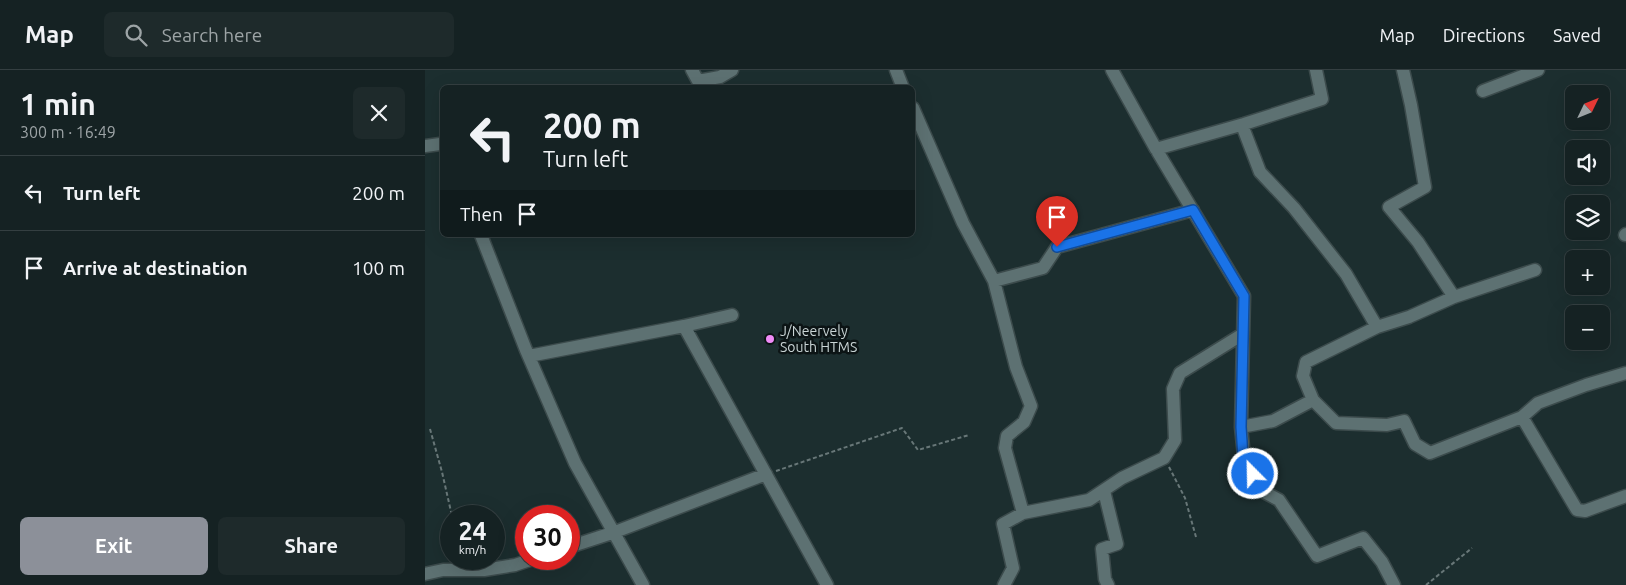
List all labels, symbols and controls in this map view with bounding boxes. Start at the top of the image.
search box [104,12,454,57]
text: Map [25,21,74,48]
icon: search [122,21,150,49]
text: Search here [162,24,262,46]
text: Map [1379,25,1415,45]
text: Directions [1443,25,1525,45]
text: Saved [1553,25,1601,45]
north arrow [1565,85,1610,130]
map controls [1565,85,1610,350]
text: 1 min [20,87,96,121]
button: close [353,87,405,139]
icon: left [460,105,525,170]
text: 200 m [543,105,641,145]
text: 300 m · 16:49 [20,123,116,141]
button: sound [1565,140,1610,185]
text: Turn left [543,146,628,171]
icon: left [20,179,48,207]
text: Turn left [63,182,141,204]
text: 200 m [352,182,405,204]
button: layers [1565,195,1610,240]
pin [1036,196,1078,247]
icon: arrive [513,200,541,228]
text: Then [460,203,503,225]
icon: arrive [1043,203,1071,231]
button: + [1565,250,1610,295]
icon: arrive [20,254,48,282]
text: Arrive at destination [63,257,248,279]
text: 100 m [352,257,405,279]
button: − [1565,305,1610,350]
place label: J/Neervely South HTMS [780,323,857,355]
marker: J/Neervely South HTMS [764,333,776,345]
position arrow [1226,447,1278,499]
speed limit sign: 30 [515,505,580,570]
button: Exit [20,517,208,575]
button: Share [218,517,405,575]
text: 24 [458,517,487,545]
text: km/h [459,543,486,556]

